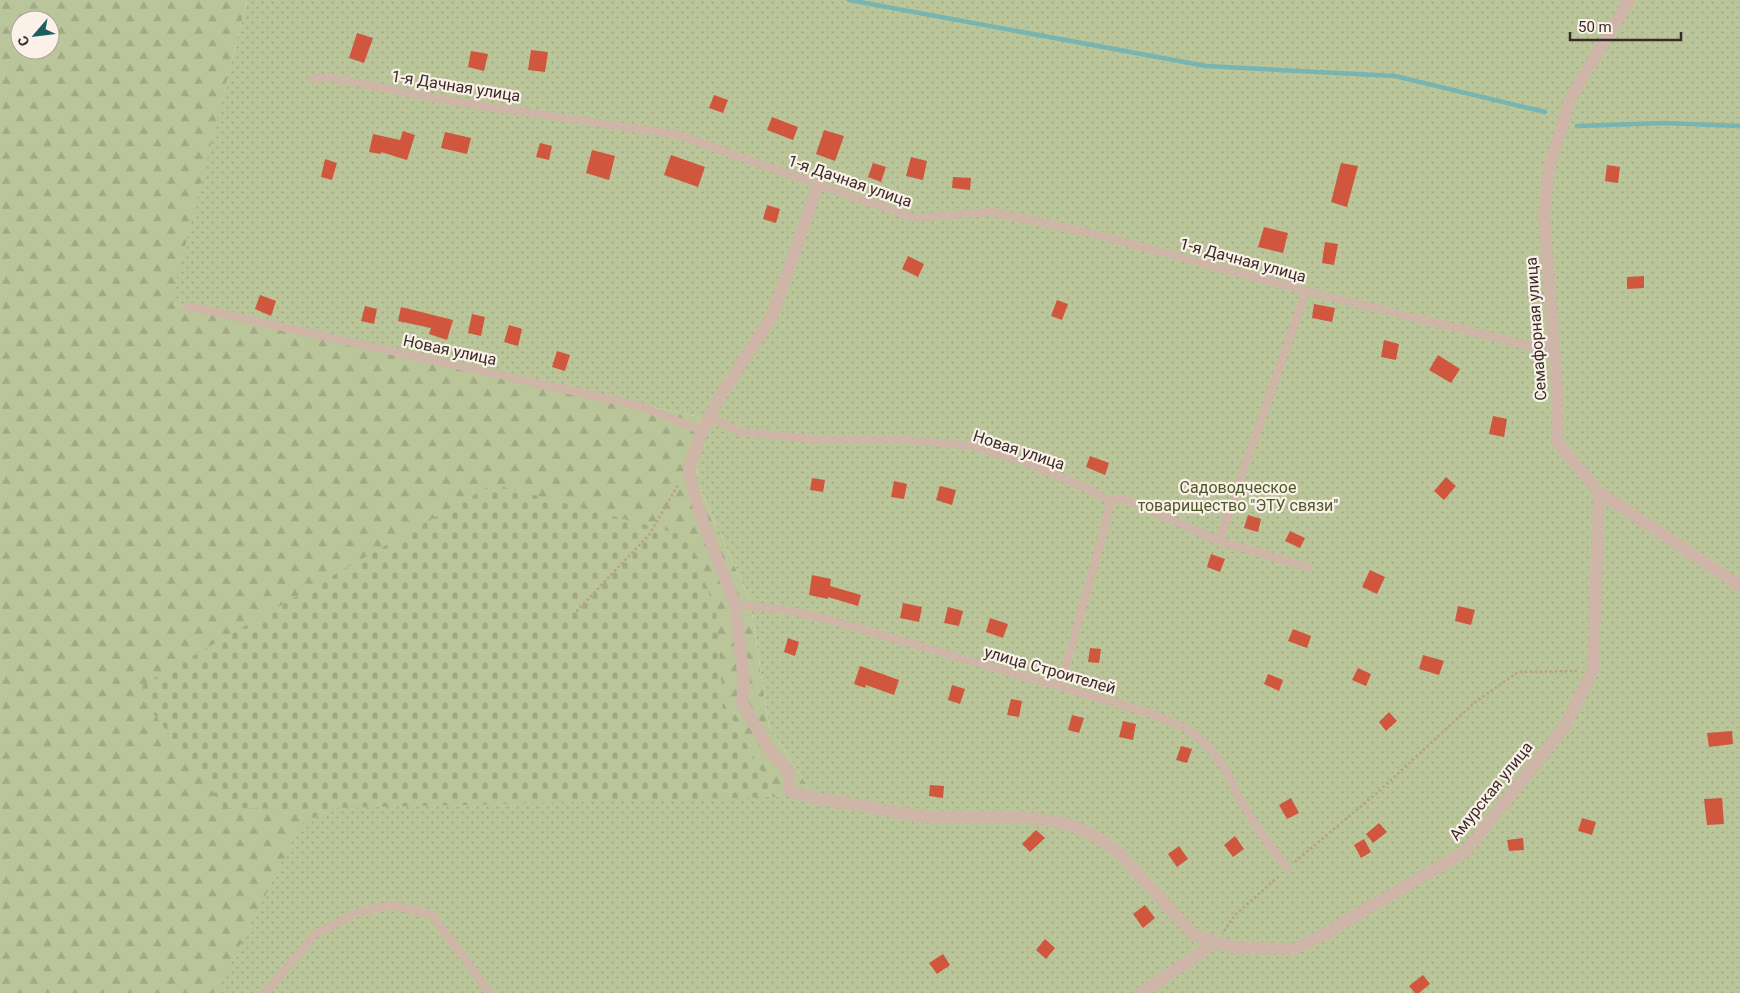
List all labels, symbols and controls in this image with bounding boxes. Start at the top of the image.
north arrow [10,10,60,60]
scale bar [1570,10,1681,42]
text: 50 m [1578,18,1612,36]
text: С [14,33,33,49]
street label: 1-я Дачная улица [390,66,522,106]
street label: 1-я Дачная улица [785,151,915,211]
street label: 1-я Дачная улица [1178,234,1308,286]
street label: Семафорная улица [1522,257,1550,401]
street label: Новая улица [402,331,498,369]
street label: Новая улица [971,426,1067,474]
park label: Садоводческое товарищество "ЭТУ связи" [1138,478,1338,515]
street label: улица Строителей [982,642,1118,698]
street label: Амурская улица [1445,738,1537,844]

